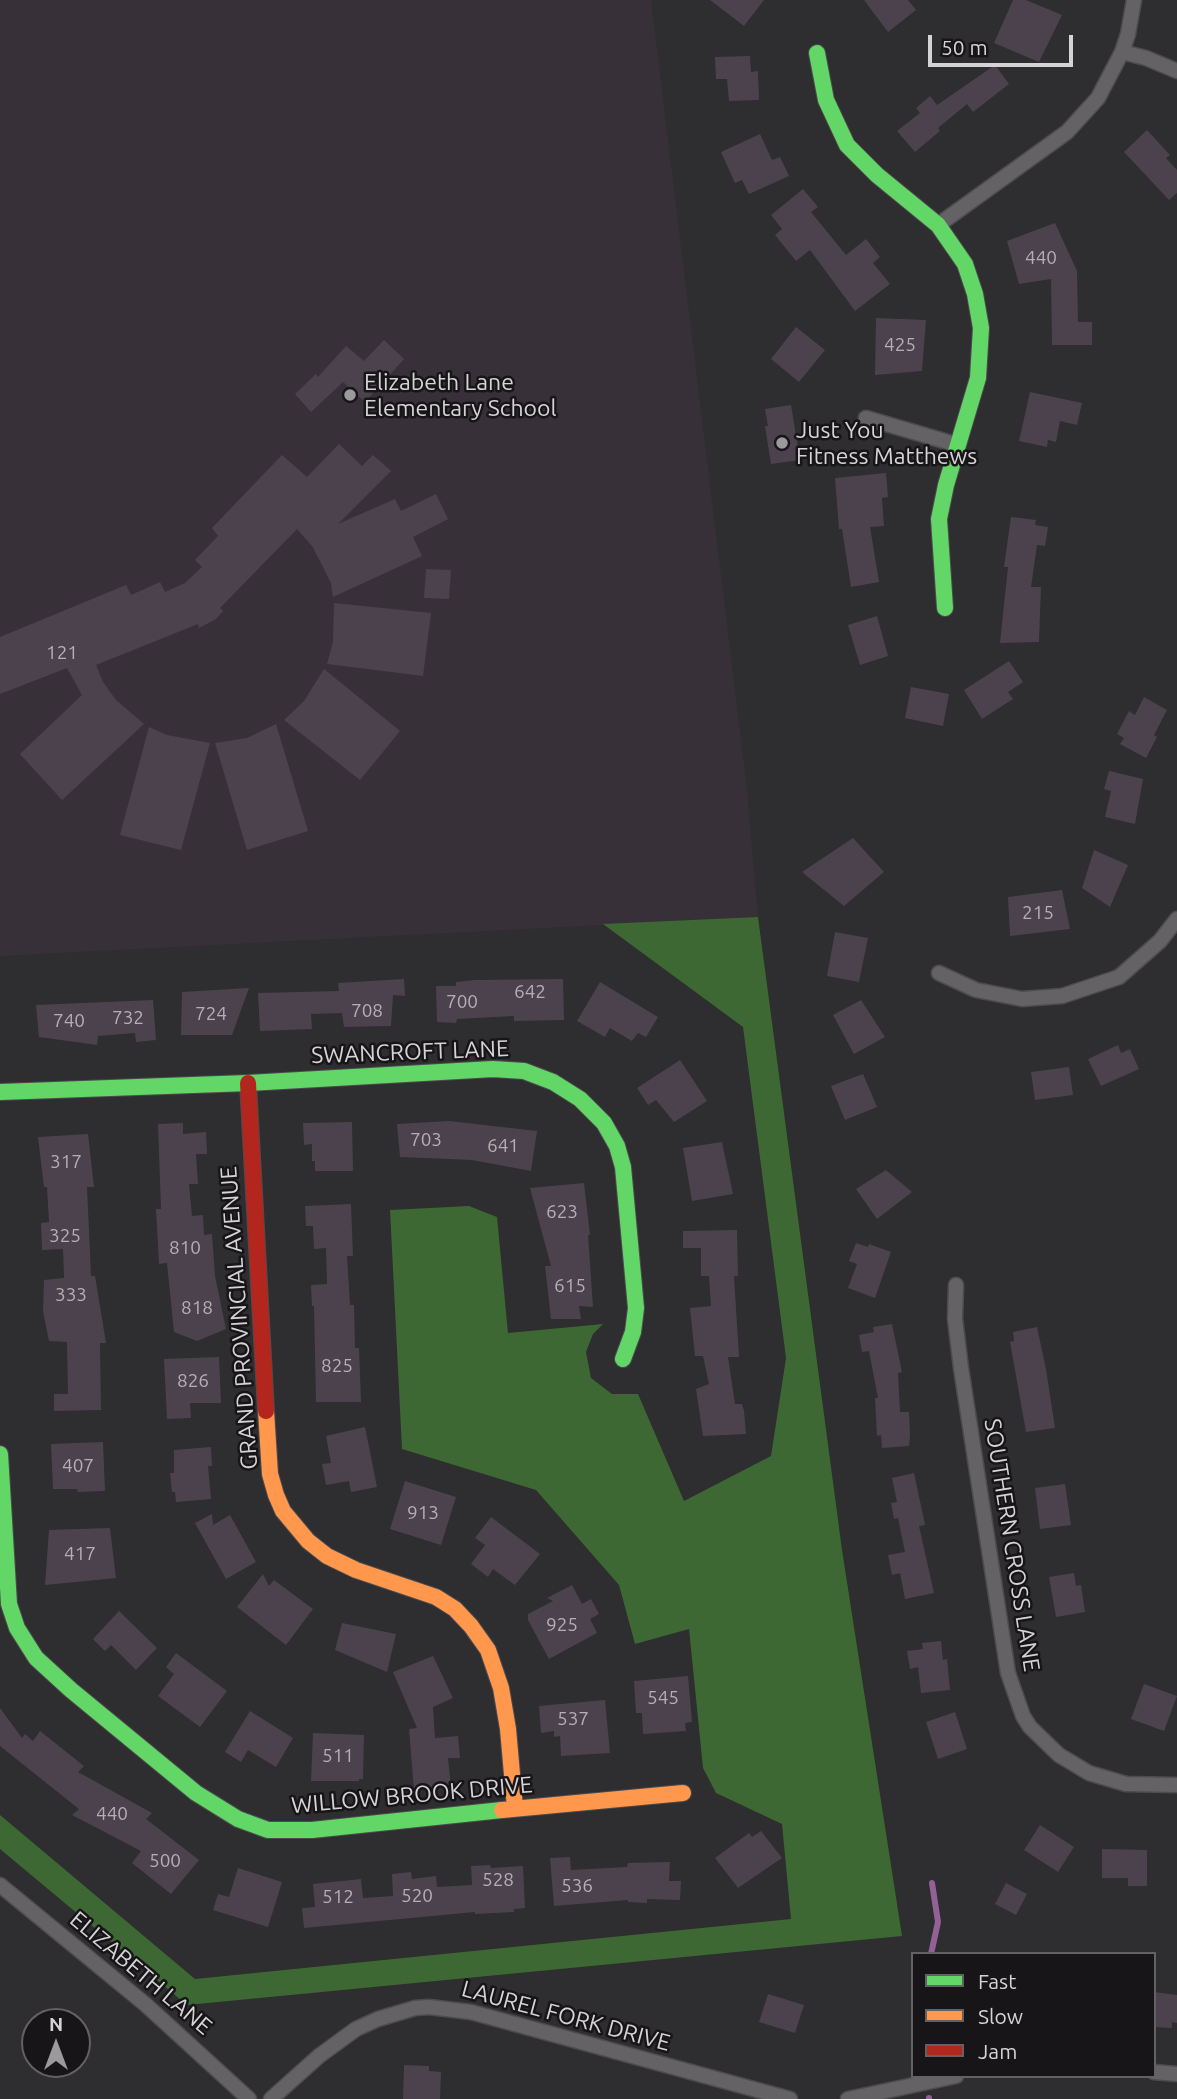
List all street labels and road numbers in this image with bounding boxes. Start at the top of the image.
street label: SWANCROFT LANE [311,1035,509,1069]
street label: GRAND PROVINCIAL AVENUE [215,1165,263,1471]
street label: SOUTHERN CROSS LANE [978,1417,1046,1673]
street label: WILLOW BROOK DRIVE [290,1771,534,1819]
street label: ELIZABETH LANE [64,1906,218,2040]
street label: LAUREL FORK DRIVE [459,1975,673,2057]

